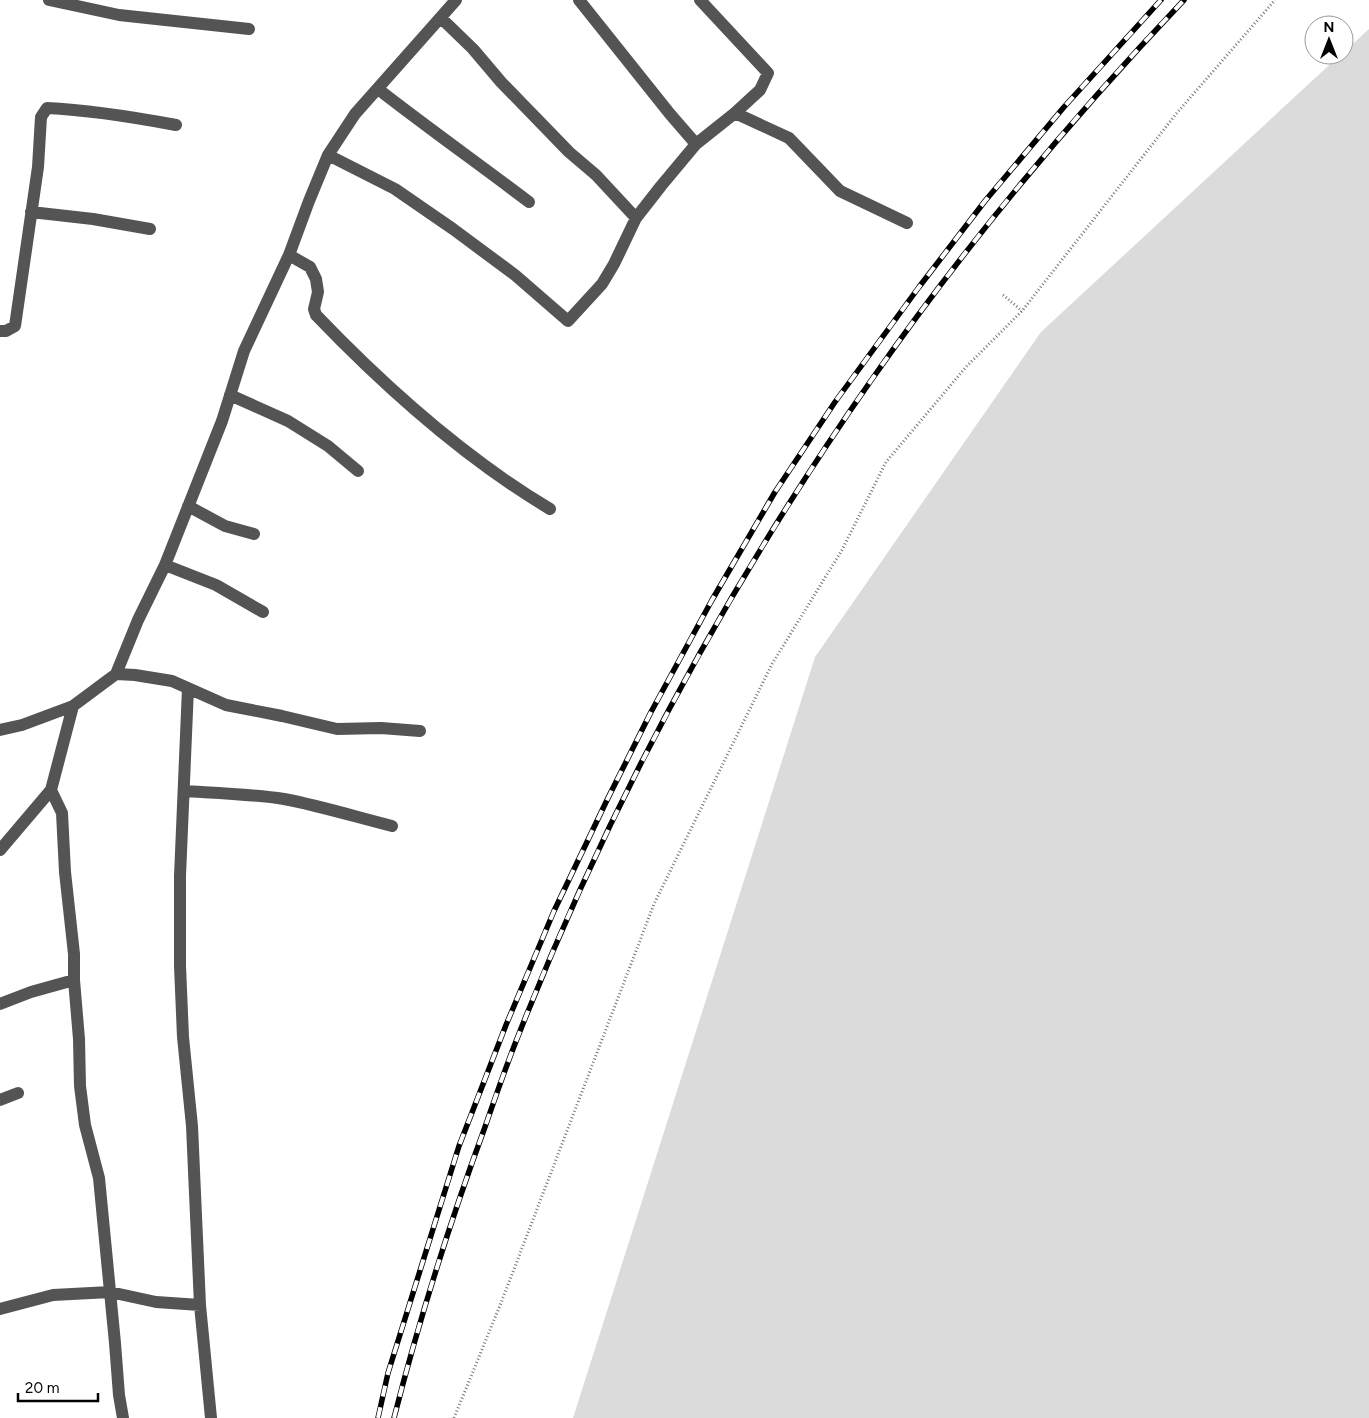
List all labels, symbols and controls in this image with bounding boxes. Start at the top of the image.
north arrow [1304,15,1354,65]
text: N [1324,19,1334,36]
scale bar [18,1370,98,1402]
text: 20 m [25,1379,59,1397]

